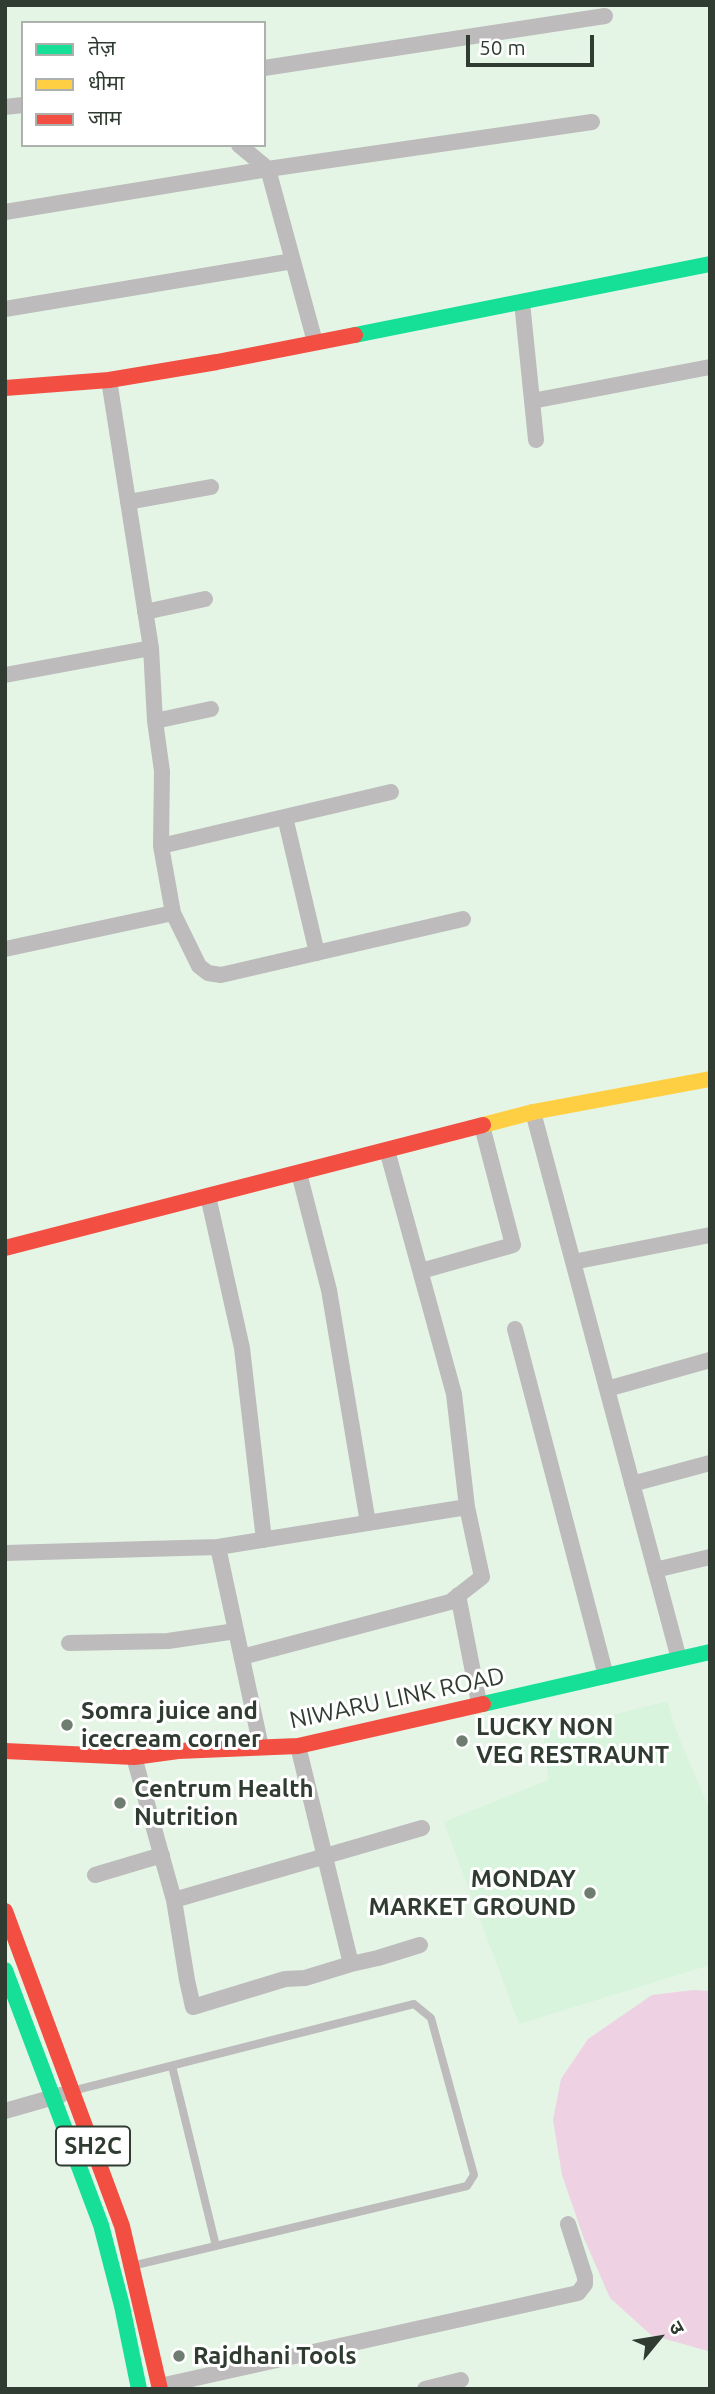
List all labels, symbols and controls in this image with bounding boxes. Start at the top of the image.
legend [21,21,266,147]
scale bar [470,21,598,65]
text: तेज़ [88,35,116,59]
text: 50 m [479,35,526,59]
text: धीमा [88,70,124,94]
text: जाम [88,105,122,129]
street label: NIWARU LINK ROAD [287,1661,507,1735]
place label: Somra juice and icecream corner [81,1697,261,1753]
place label: LUCKY NON VEG RESTRAUNT [476,1713,669,1769]
marker: Somra juice and icecream corner [59,1717,75,1733]
marker: LUCKY NON VEG RESTRAUNT [454,1733,470,1749]
place label: Centrum Health Nutrition [134,1775,314,1831]
marker: Centrum Health Nutrition [112,1795,128,1811]
place label: MONDAY MARKET GROUND [369,1865,576,1921]
marker: MONDAY MARKET GROUND [582,1885,598,1901]
road number: SH2C [56,2126,130,2166]
north arrow [624,2303,694,2373]
text: उ [665,2317,689,2338]
place label: Rajdhani Tools [193,2342,356,2370]
marker: Rajdhani Tools [171,2348,187,2364]

